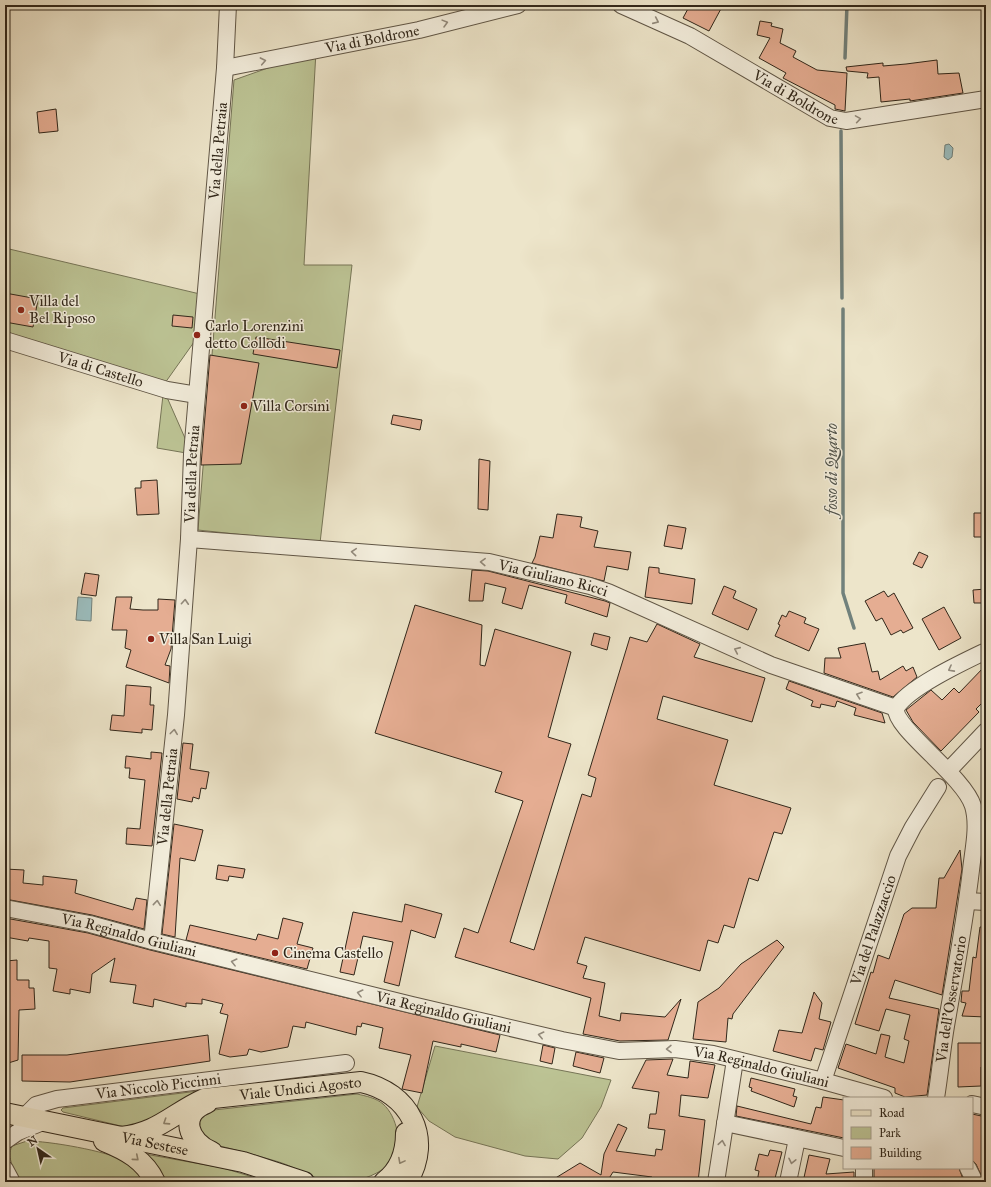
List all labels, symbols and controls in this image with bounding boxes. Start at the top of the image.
one-way arrow [652,16,660,24]
one-way arrow [442,19,448,27]
street label: Via di Boldrone [323,21,421,57]
one-way arrow [260,57,266,65]
street label: Via di Boldrone [749,65,840,128]
street label: Via della Petraia [205,101,231,201]
one-way arrow [855,115,861,124]
place label: Villa del Bel Riposo [28,292,96,327]
marker: Villa del Bel Riposo [16,305,26,315]
place label: Carlo Lorenzini detto Collodi [205,317,304,352]
marker: Carlo Lorenzini detto Collodi [192,330,202,340]
street label: Via di Castello [55,348,146,391]
place label: Villa Corsini [251,397,330,415]
marker: Villa Corsini [239,401,249,411]
water label: fosso di Quarto [822,423,841,520]
street label: Via della Petraia [181,424,204,524]
one-way arrow [351,548,357,557]
street label: Via Giuliano Ricci [496,555,610,600]
one-way arrow [480,558,486,566]
one-way arrow [180,599,189,605]
place label: Villa San Luigi [158,630,252,648]
marker: Villa San Luigi [146,634,156,644]
one-way arrow [734,646,741,654]
one-way arrow [948,664,956,671]
one-way arrow [855,691,862,700]
one-way arrow [170,729,179,735]
street label: Via della Petraia [153,747,181,847]
street label: Via del Palazzaccio [846,873,900,988]
one-way arrow [152,900,161,906]
street label: Via Reginaldo Giuliani [59,910,198,961]
street label: Via dell'Osservatorio [932,934,971,1065]
place label: Cinema Castello [283,944,384,962]
marker: Cinema Castello [270,948,280,958]
one-way arrow [231,958,237,966]
street label: Via Reginaldo Giuliani [373,987,513,1037]
one-way arrow [357,989,363,997]
one-way arrow [538,1032,544,1040]
street label: Via Reginaldo Giuliani [692,1042,831,1091]
one-way arrow [666,1045,672,1053]
street label: Via Niccolò Piccinni [94,1070,222,1103]
street label: Viale Undici Agosto [237,1073,363,1104]
legend [843,1097,973,1169]
text: Road [879,1106,905,1120]
one-way arrow [163,1117,170,1125]
text: Park [879,1126,901,1140]
street label: Via Sestese [119,1128,190,1160]
north arrow [18,1129,58,1169]
text: N [25,1133,41,1149]
one-way arrow [717,1140,726,1147]
text: Building [879,1146,922,1161]
one-way arrow [132,1154,139,1161]
one-way arrow [398,1157,405,1165]
one-way arrow [789,1157,797,1164]

